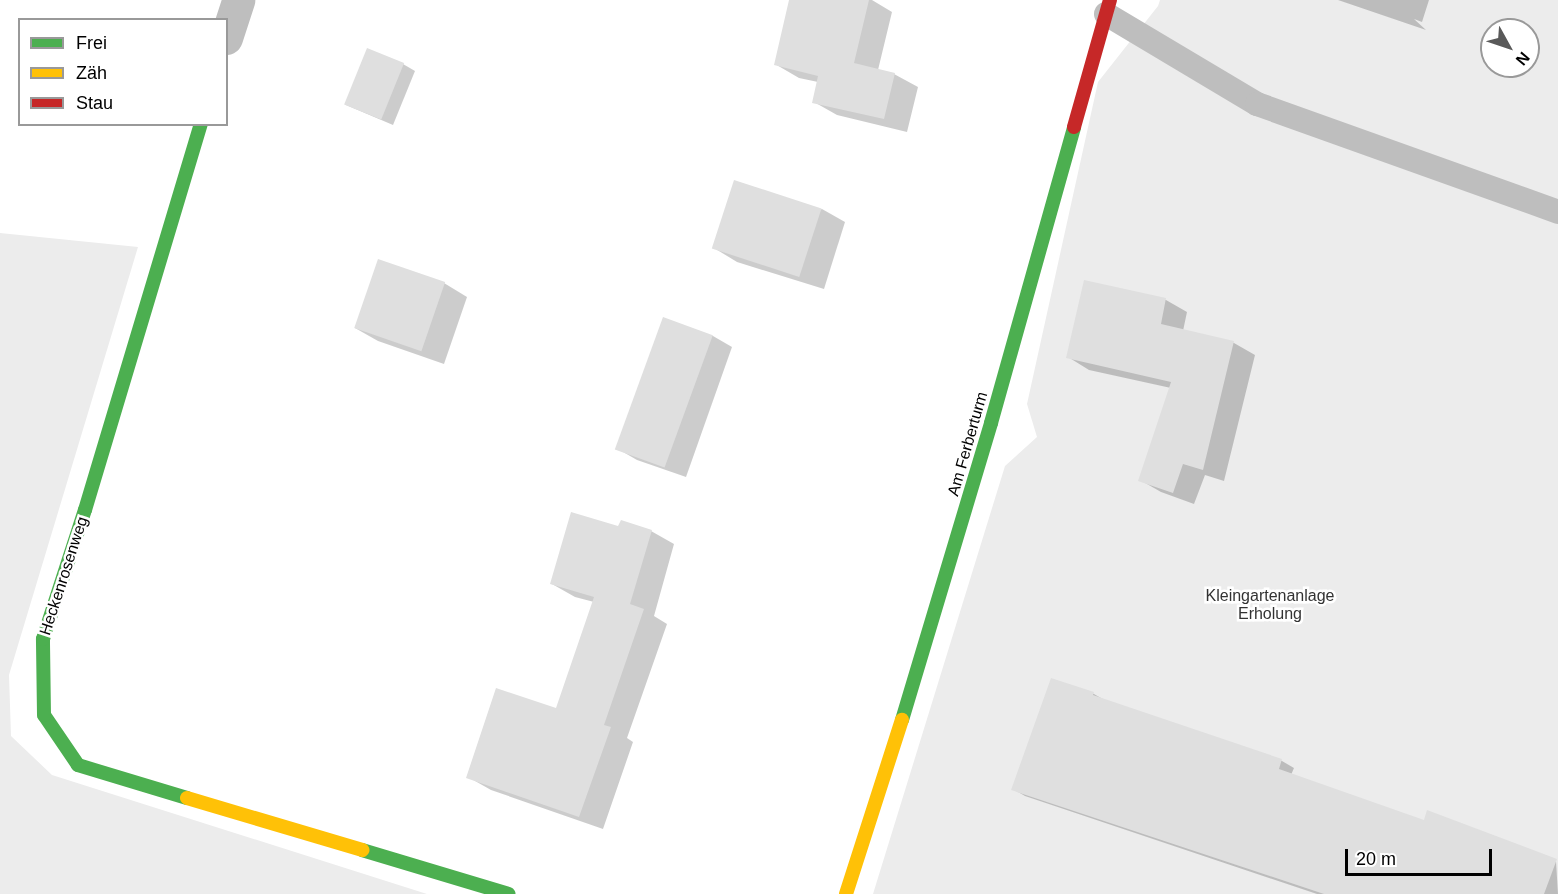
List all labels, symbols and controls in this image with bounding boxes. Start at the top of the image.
legend [18,18,228,126]
north arrow [1480,18,1540,78]
text: Frei [76,33,107,53]
text: N [1512,49,1533,68]
text: Zäh [76,63,107,83]
text: Stau [76,93,113,113]
street label: Am Ferberturm [944,390,992,498]
street label: Heckenrosenweg [36,514,92,638]
park label: Kleingartenanlage Erholung [1206,586,1334,624]
scale bar [1348,837,1495,875]
text: 20 m [1356,849,1396,869]

